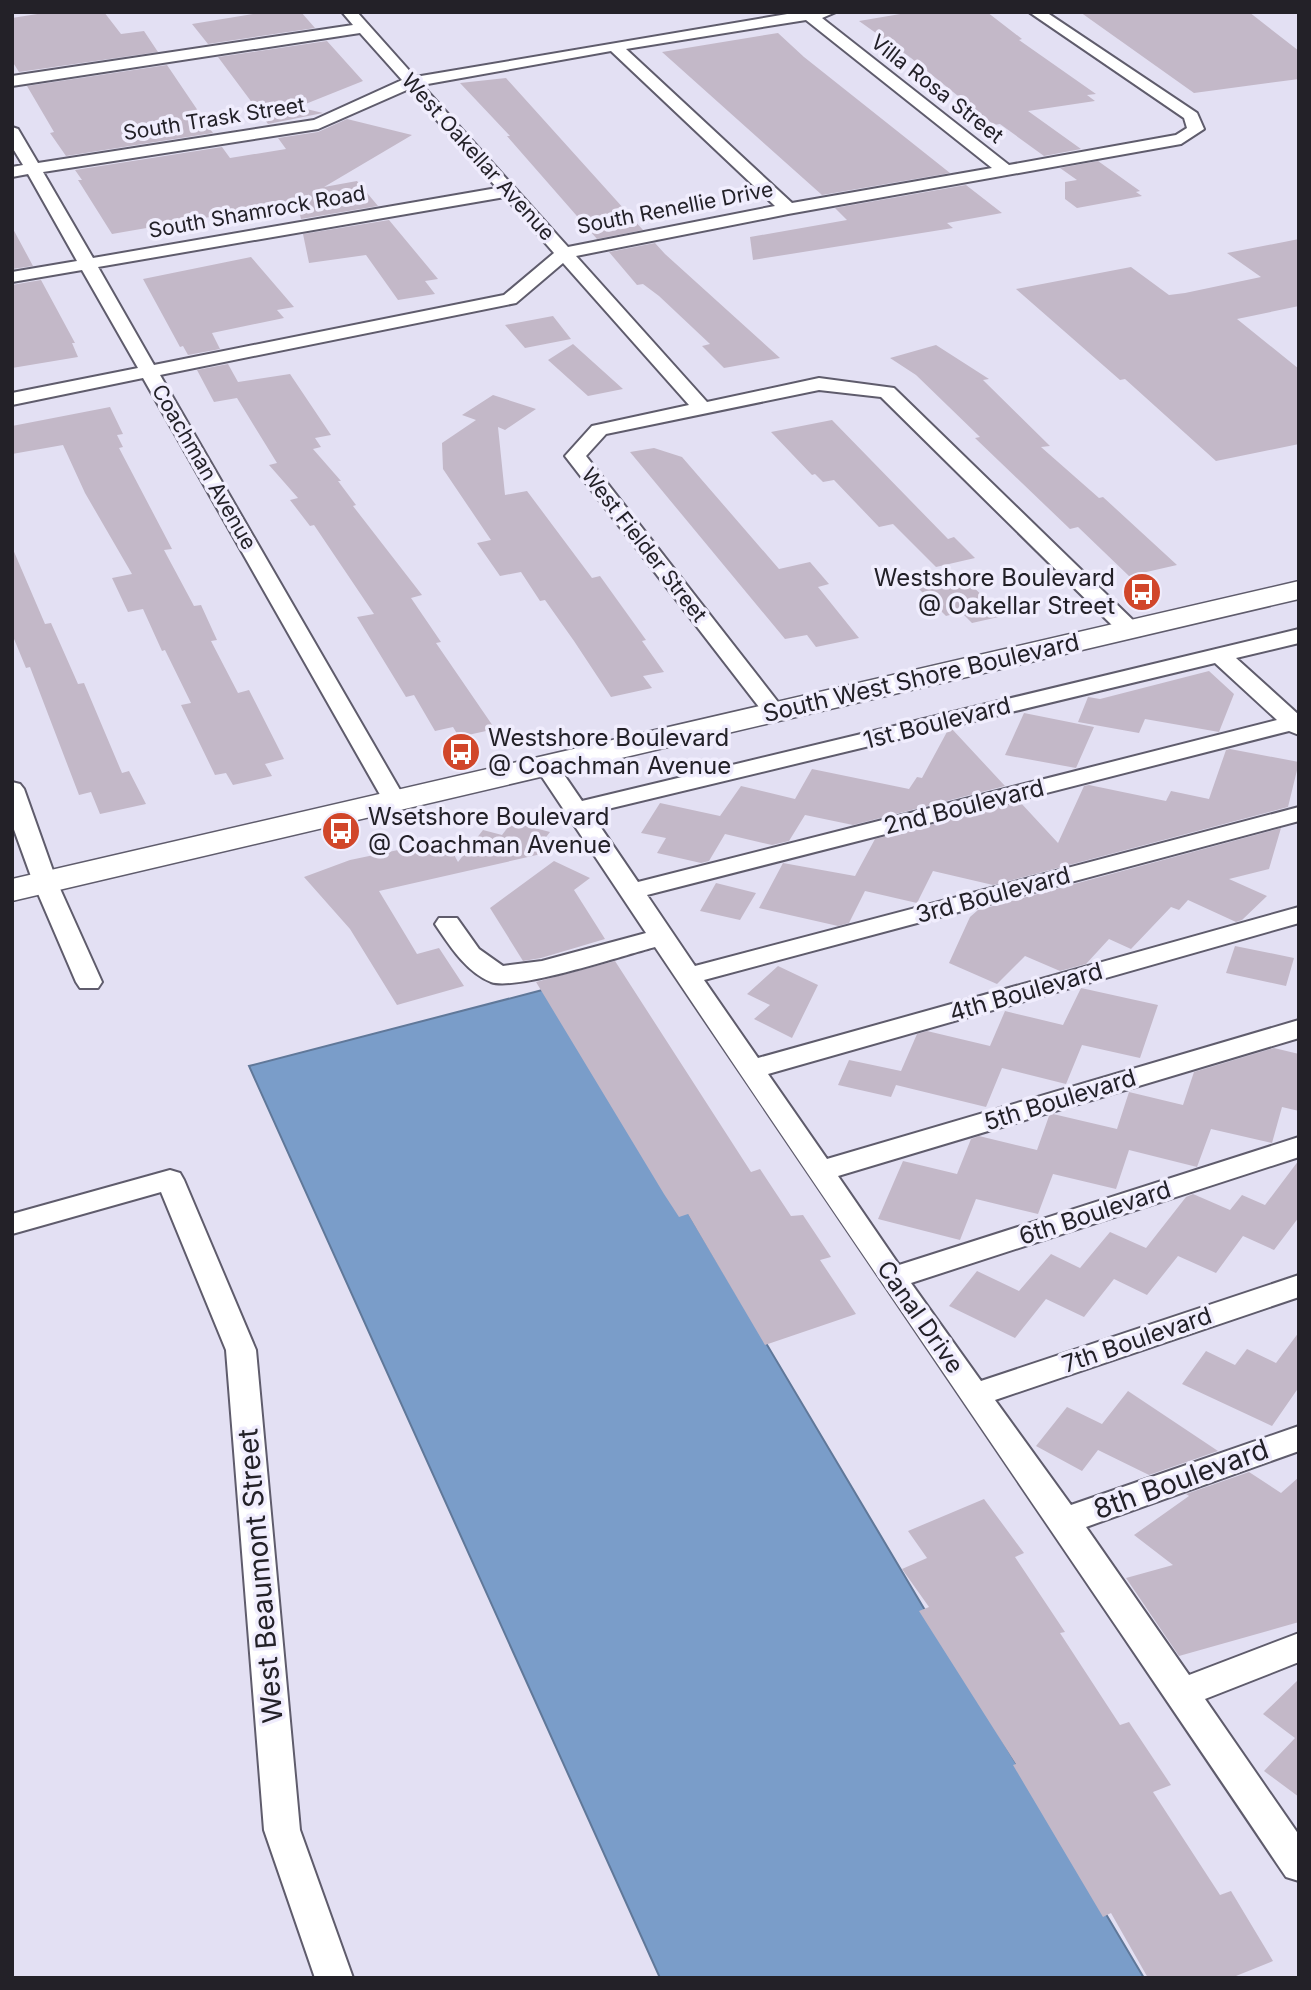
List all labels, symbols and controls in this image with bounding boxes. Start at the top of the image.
street label: Villa Rosa Street [866,29,1009,148]
street label: West Oakellar Avenue [397,68,560,245]
street label: South Trask Street [121,92,307,145]
street label: South Renellie Drive [575,176,775,239]
street label: South Shamrock Road [146,180,367,243]
street label: Coachman Avenue [147,380,262,554]
street label: West Fielder Street [576,463,712,627]
place label: Westshore Boulevard @ Oakellar Street [874,563,1115,620]
bus stop icon: Westshore Boulevard @ Oakellar Street [1121,571,1163,613]
street label: South West Shore Boulevard [760,627,1082,728]
street label: 1st Boulevard [860,690,1014,755]
place label: Westshore Boulevard @ Coachman Avenue [488,723,731,780]
bus stop icon: Westshore Boulevard @ Coachman Avenue [440,731,482,773]
street label: 2nd Boulevard [881,773,1047,840]
place label: Wsetshore Boulevard @ Coachman Avenue [368,802,611,859]
bus stop icon: Wsetshore Boulevard @ Coachman Avenue [320,810,362,852]
street label: 3rd Boulevard [912,860,1073,929]
street label: 4th Boulevard [946,956,1106,1027]
street label: 5th Boulevard [980,1063,1139,1136]
street label: 6th Boulevard [1015,1174,1174,1251]
street label: Canal Drive [871,1255,970,1379]
street label: 7th Boulevard [1058,1300,1215,1379]
street label: West Beaumont Street [230,1427,290,1725]
street label: 8th Boulevard [1089,1432,1273,1526]

